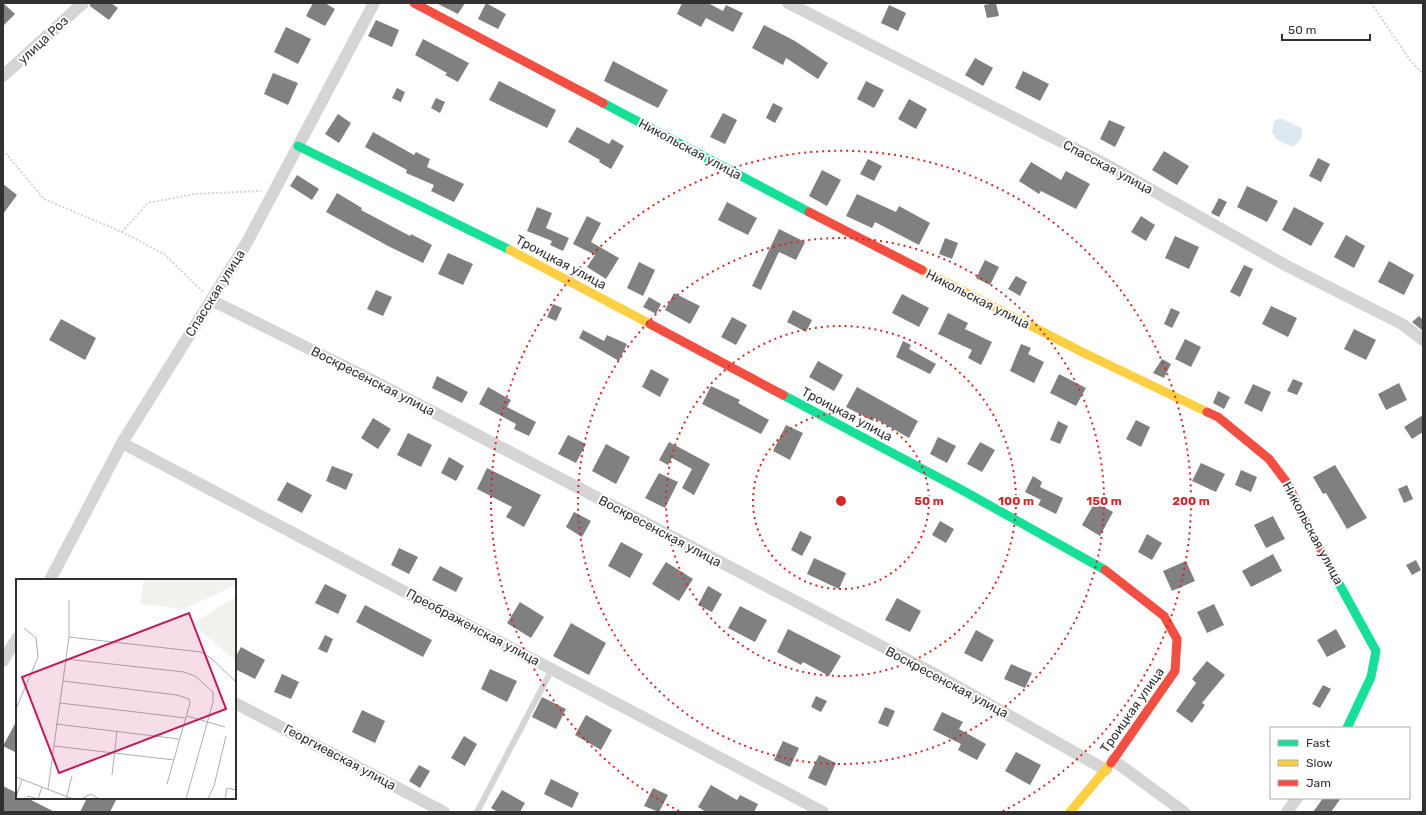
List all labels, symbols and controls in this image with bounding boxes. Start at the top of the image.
street label: улица Роз [15,13,71,67]
scale bar [1282,16,1370,42]
text: 50 m [1288,23,1316,37]
street label: Никольская улица [636,116,744,182]
street label: Спасская улица [1060,137,1156,197]
street label: Троицкая улица [513,232,609,292]
street label: Спасская улица [182,247,248,339]
street label: Никольская улица [924,266,1032,332]
street label: Воскресенская улица [309,343,437,419]
street label: Троицкая улица [799,384,895,444]
street label: Никольская улица [1280,479,1346,587]
street label: Воскресенская улица [596,492,724,570]
centre of rings [834,494,848,508]
text: 50 m [914,494,944,508]
text: 100 m [998,494,1034,508]
text: 150 m [1086,494,1122,508]
text: 200 m [1172,494,1210,508]
inset map [16,579,236,799]
street label: Преображенская улица [404,585,542,669]
street label: Воскресенская улица [883,643,1011,721]
street label: Троицкая улица [1097,665,1167,755]
street label: Георгиевская улица [281,721,399,793]
legend [1270,727,1410,799]
text: Fast [1306,736,1330,750]
text: Slow [1306,756,1333,770]
text: Jam [1306,776,1331,790]

